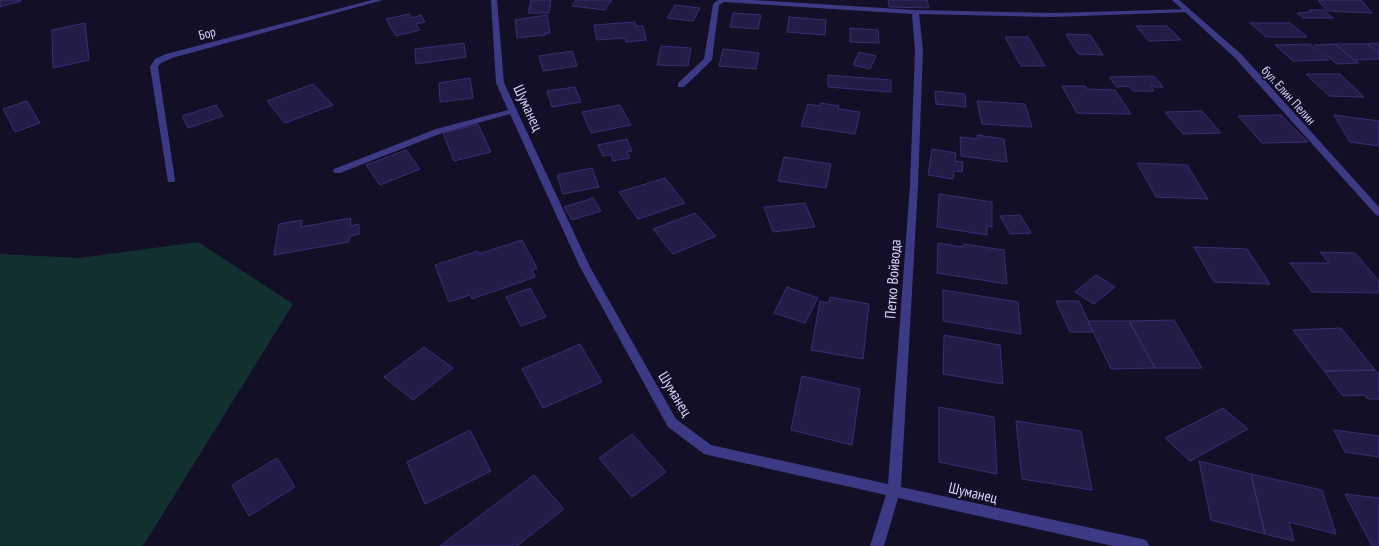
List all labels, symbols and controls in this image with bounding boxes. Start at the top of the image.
street label: Бор [197,23,218,44]
street label: бул. Елин Пелин [1258,62,1319,128]
street label: Шуманец [509,81,548,134]
street label: Петко Войвода [880,239,905,319]
street label: Шуманец [654,368,697,420]
street label: Шуманец [947,478,1000,507]

